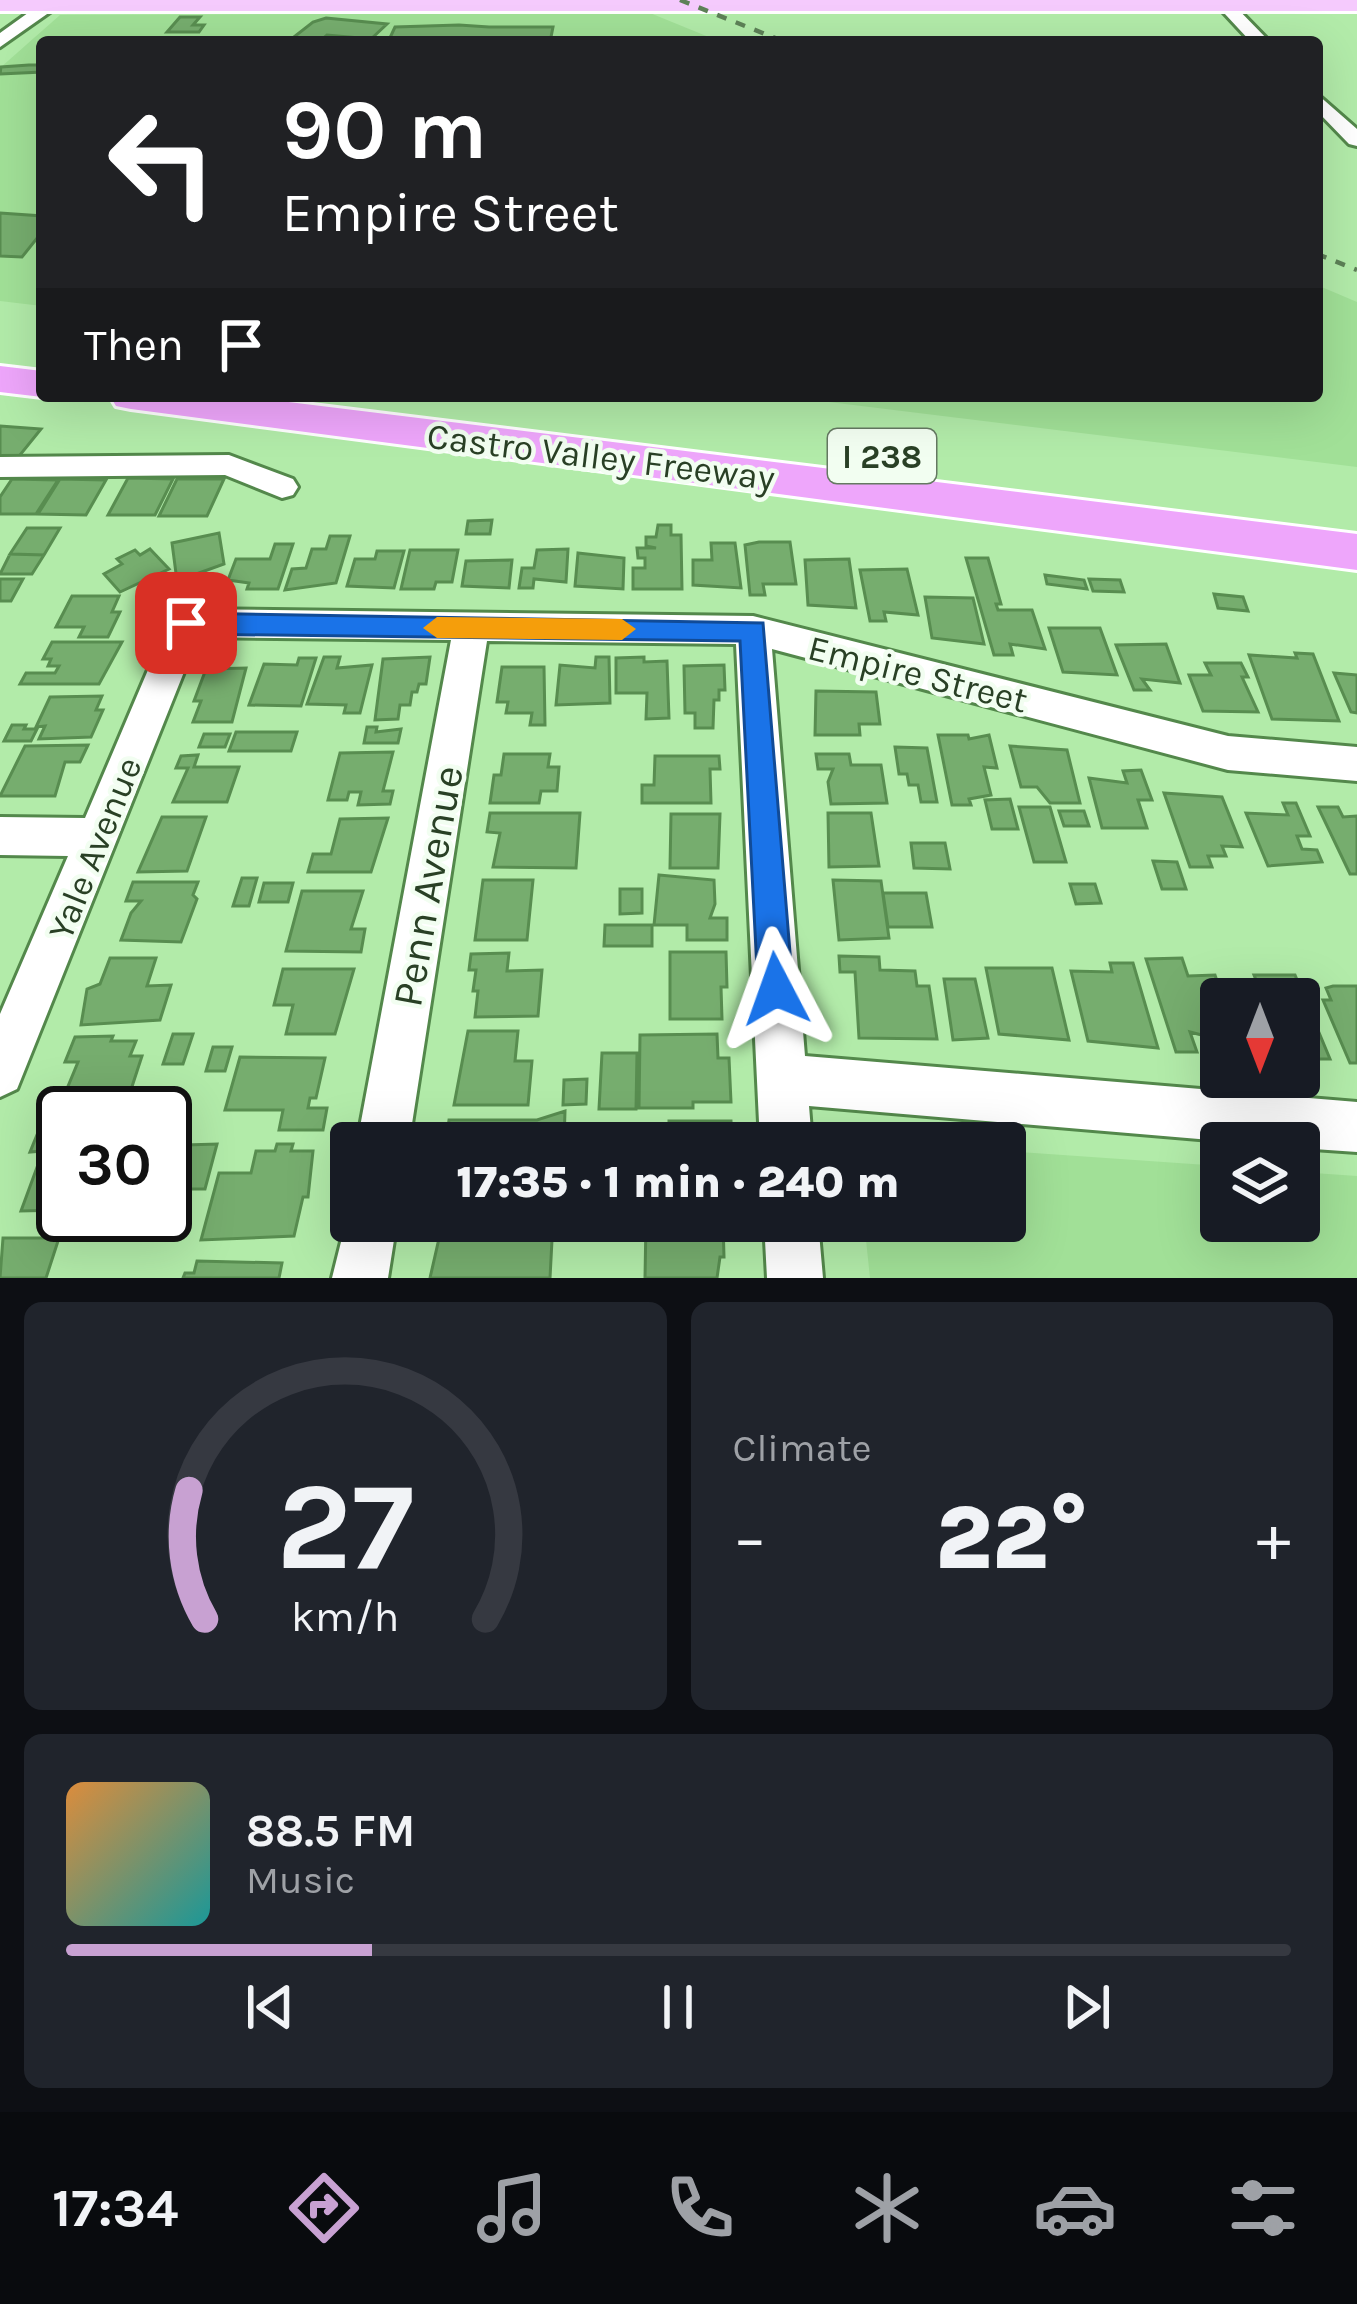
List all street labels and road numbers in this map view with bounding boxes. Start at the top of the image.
street label: Castro Valley Freeway [425,415,777,499]
road number: I 238 [828,429,936,483]
street label: Empire Street [804,626,1032,722]
street label: Yale Avenue [39,751,151,946]
street label: Penn Avenue [382,762,474,1011]

